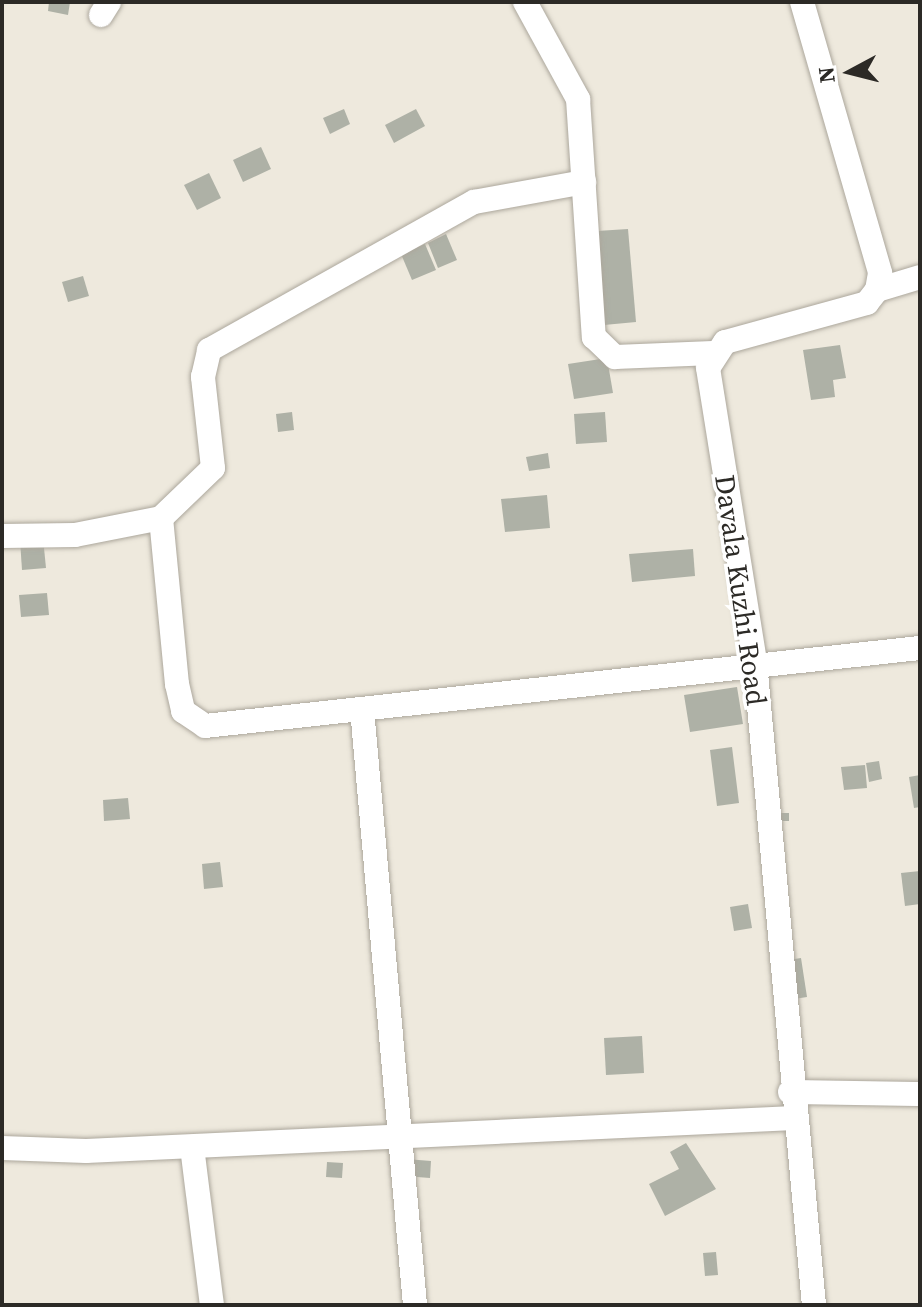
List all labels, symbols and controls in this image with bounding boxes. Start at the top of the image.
north arrow [810,32,890,112]
text: N [810,65,842,85]
street label: Davala Kuzhi Road [708,472,774,708]

